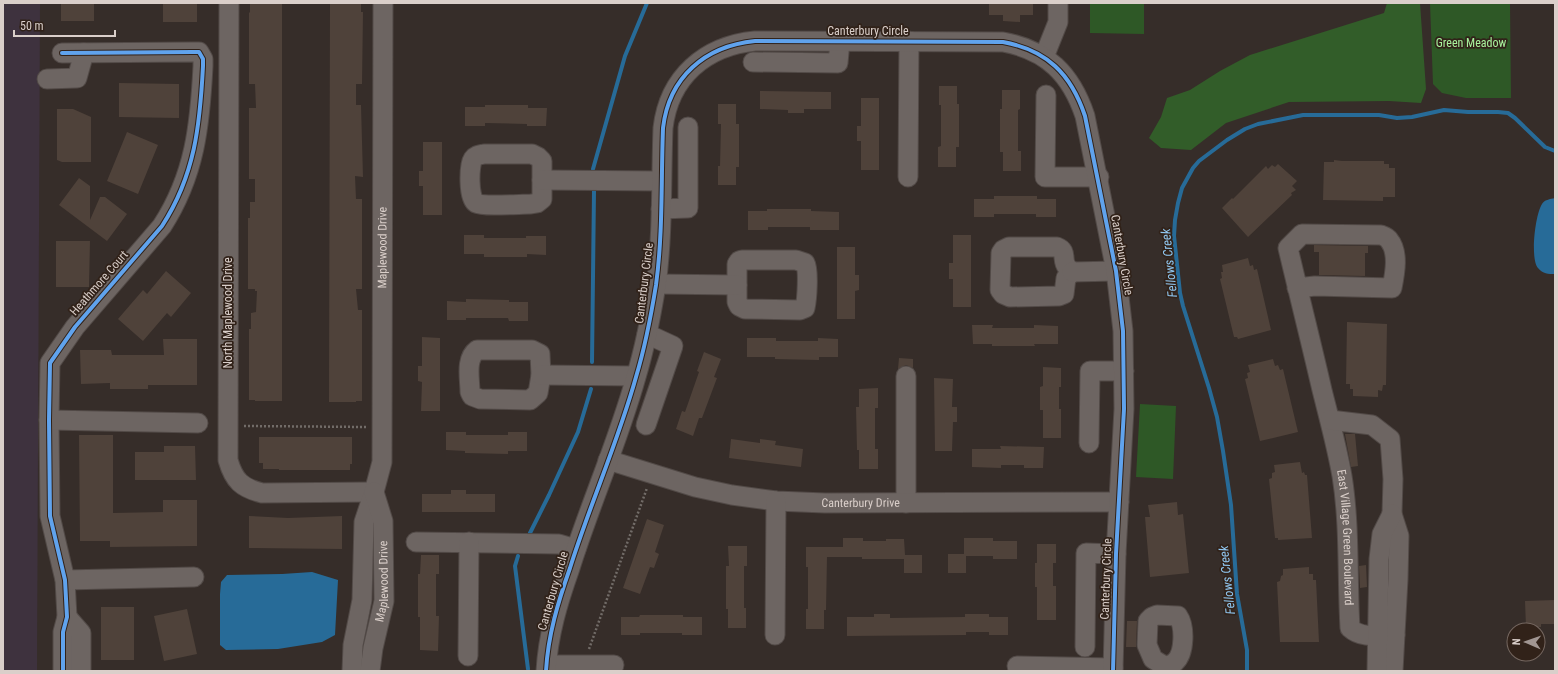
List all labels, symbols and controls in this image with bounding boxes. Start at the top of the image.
scale bar [14,12,115,38]
text: 50 m [20,19,44,33]
street label: Canterbury Circle [827,24,909,38]
park label: Green Meadow [1436,36,1507,50]
street label: Maplewood Drive [375,206,390,288]
street label: Canterbury Circle [1108,214,1136,297]
water label: Fellows Creek [1158,227,1180,298]
street label: Canterbury Circle [632,241,656,324]
street label: Heathmore Court [67,247,131,318]
street label: North Maplewood Drive [221,257,235,369]
street label: East Village Green Boulevard [1334,468,1356,606]
street label: Canterbury Drive [821,496,900,510]
street label: Canterbury Circle [1098,538,1114,620]
street label: Maplewood Drive [372,540,391,623]
water label: Fellows Creek [1216,544,1238,615]
street label: Canterbury Circle [535,550,571,632]
north arrow [1506,622,1546,662]
text: N [1510,638,1523,645]

